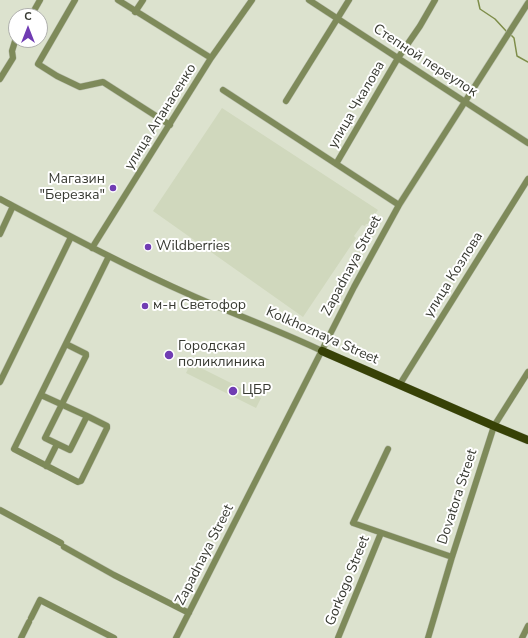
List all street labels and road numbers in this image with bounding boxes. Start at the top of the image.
street label: Степной переулок [370,21,480,101]
street label: улица Чкалова [325,58,389,152]
street label: улица Апанасенко [122,61,200,173]
street label: Zapadnaya Street [319,213,385,319]
street label: улица Козлова [421,229,487,321]
street label: Kolkhoznaya Street [263,304,381,368]
street label: Dovatora Street [435,447,481,547]
street label: Zapadnaya Street [172,502,238,608]
street label: Gorkogo Street [322,534,374,628]

